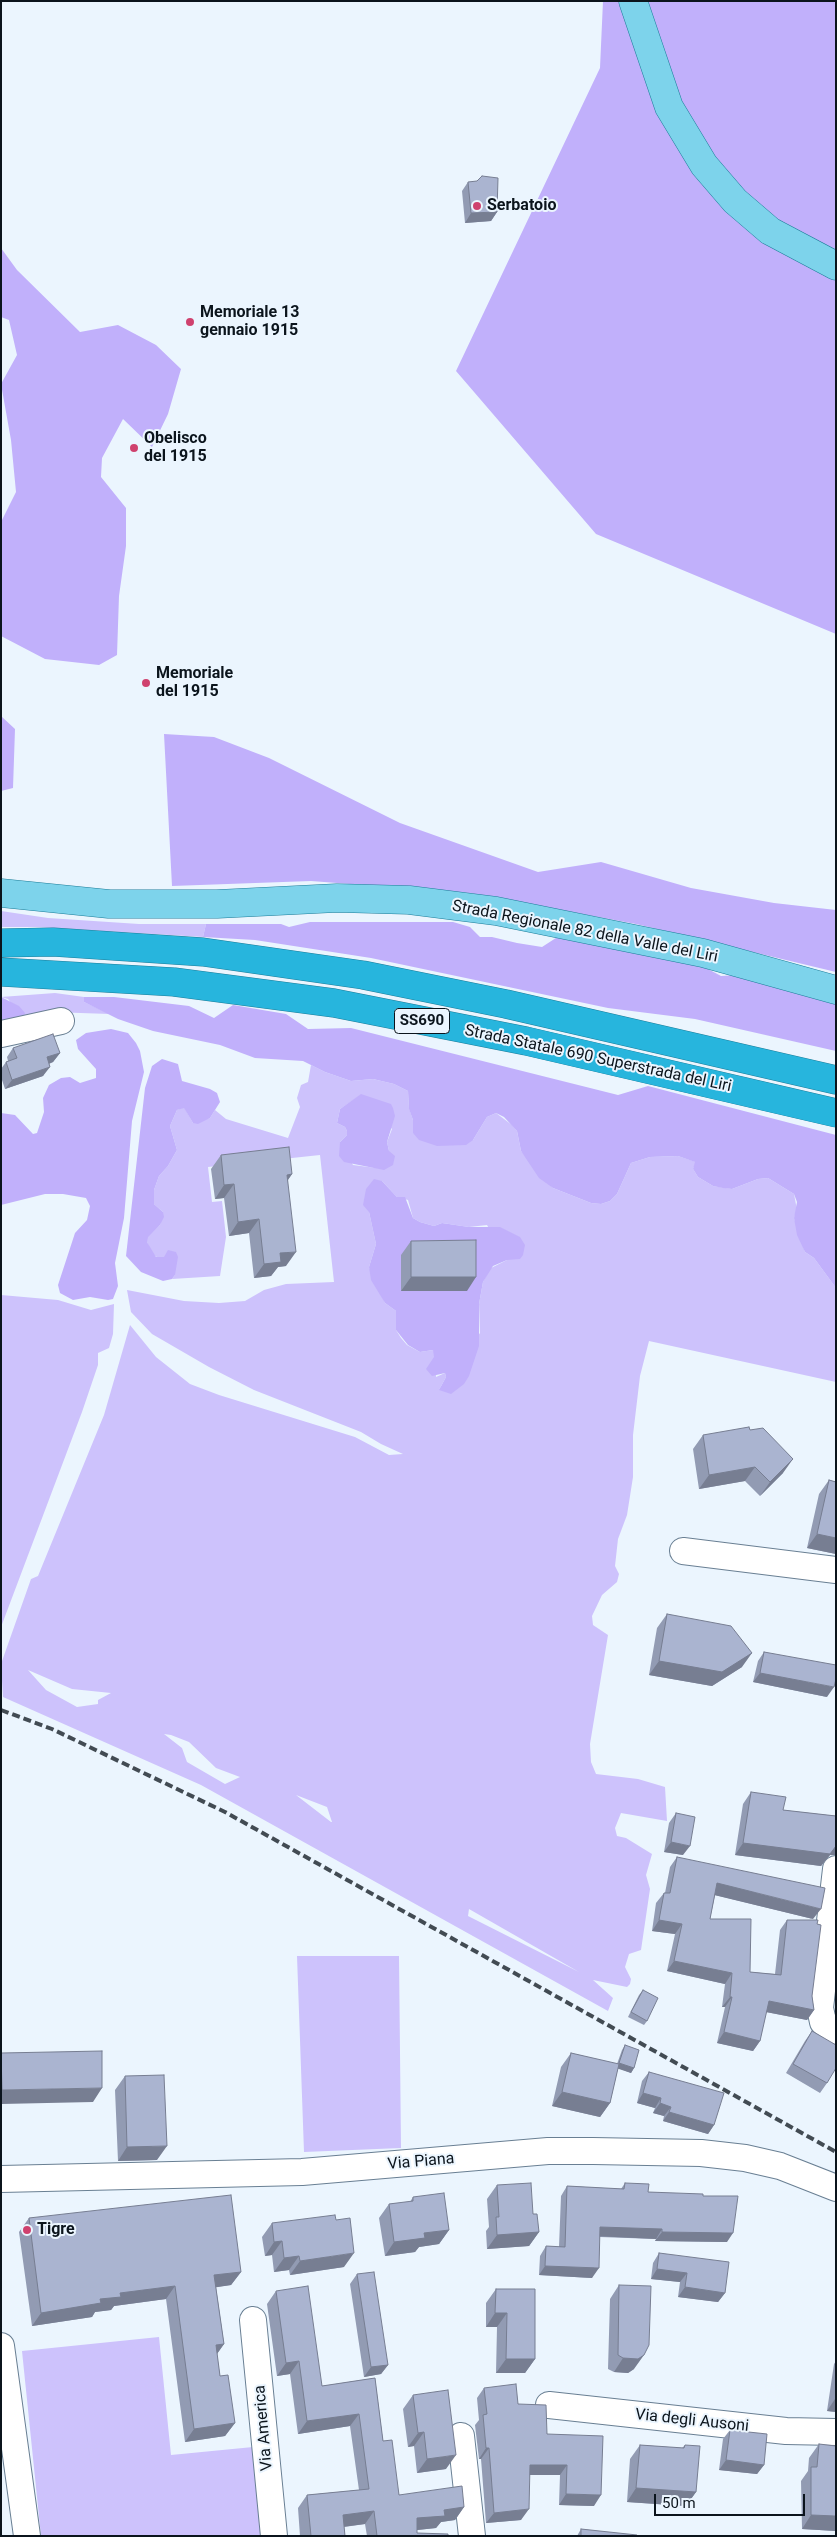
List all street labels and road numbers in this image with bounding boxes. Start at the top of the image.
street label: Strada Regionale 82 della Valle del Liri [450,897,720,967]
road number: SS690 [394,1008,450,1034]
street label: Strada Statale 690 Superstrada del Liri [463,1021,733,1097]
street label: Via Piana [387,2150,455,2174]
street label: Via America [251,2384,277,2472]
street label: Via degli Ausoni [634,2405,750,2437]

